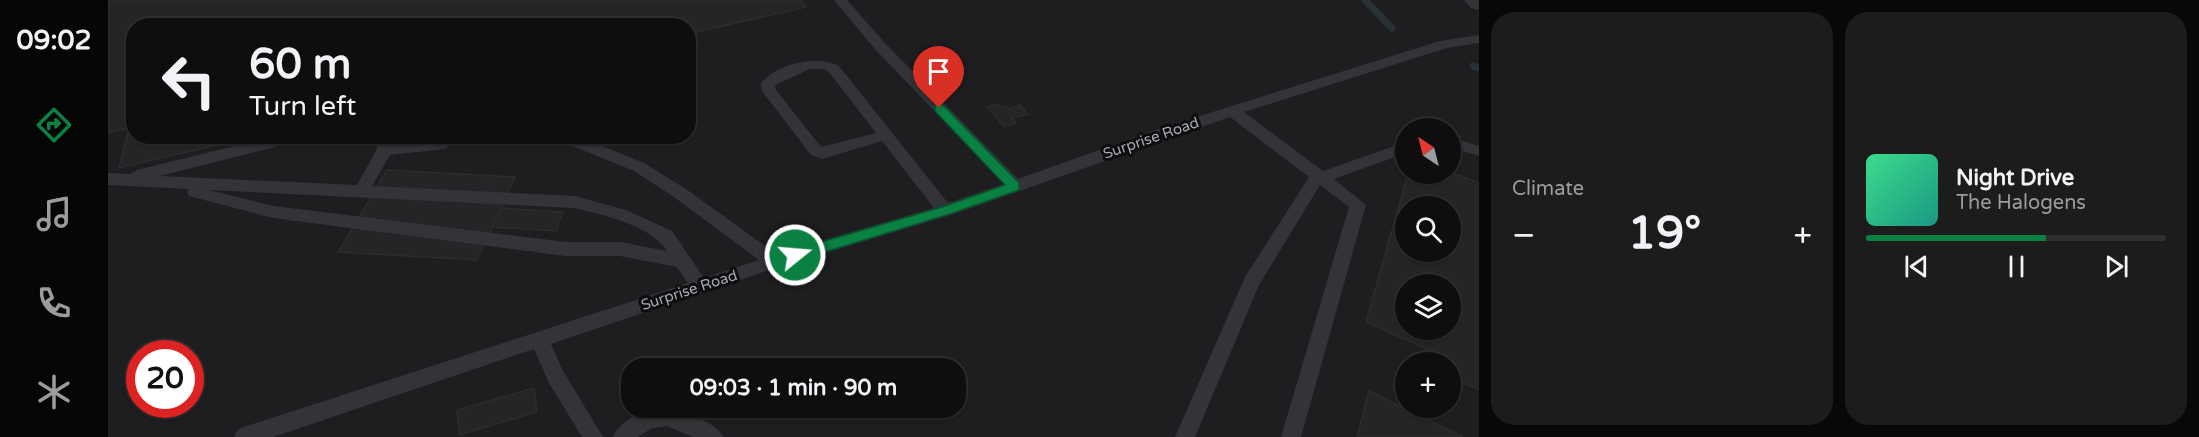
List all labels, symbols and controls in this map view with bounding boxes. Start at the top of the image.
text: 09:02 [17,24,91,57]
text: 60 m [249,39,351,90]
icon: left [150,42,228,120]
pin [913,46,964,108]
icon: arrive [922,55,955,88]
text: Turn left [249,90,356,123]
icon: directions [33,104,75,146]
street label: Surprise Road [1101,113,1201,163]
north arrow [1395,118,1461,184]
map controls [1395,118,1461,418]
text: Night Drive [1956,165,2074,191]
text: Climate [1512,177,1584,201]
text: The Halogens [1956,191,2086,215]
icon: music [33,193,75,235]
button: search [1395,196,1461,262]
text: 19° [1628,207,1701,261]
text: − [1512,216,1536,255]
text: + [1793,216,1812,255]
position arrow [763,223,827,287]
icon: previous [1900,250,1933,283]
icon: pause [2000,250,2033,283]
icon: next [2100,250,2133,283]
street label: Surprise Road [639,266,739,314]
button: layers [1395,274,1461,340]
icon: phone [33,282,75,324]
speed limit sign: 20 [126,340,204,418]
button: + [1395,352,1461,418]
icon: climate [33,371,75,413]
text: 09:03 · 1 min · 90 m [690,375,897,401]

